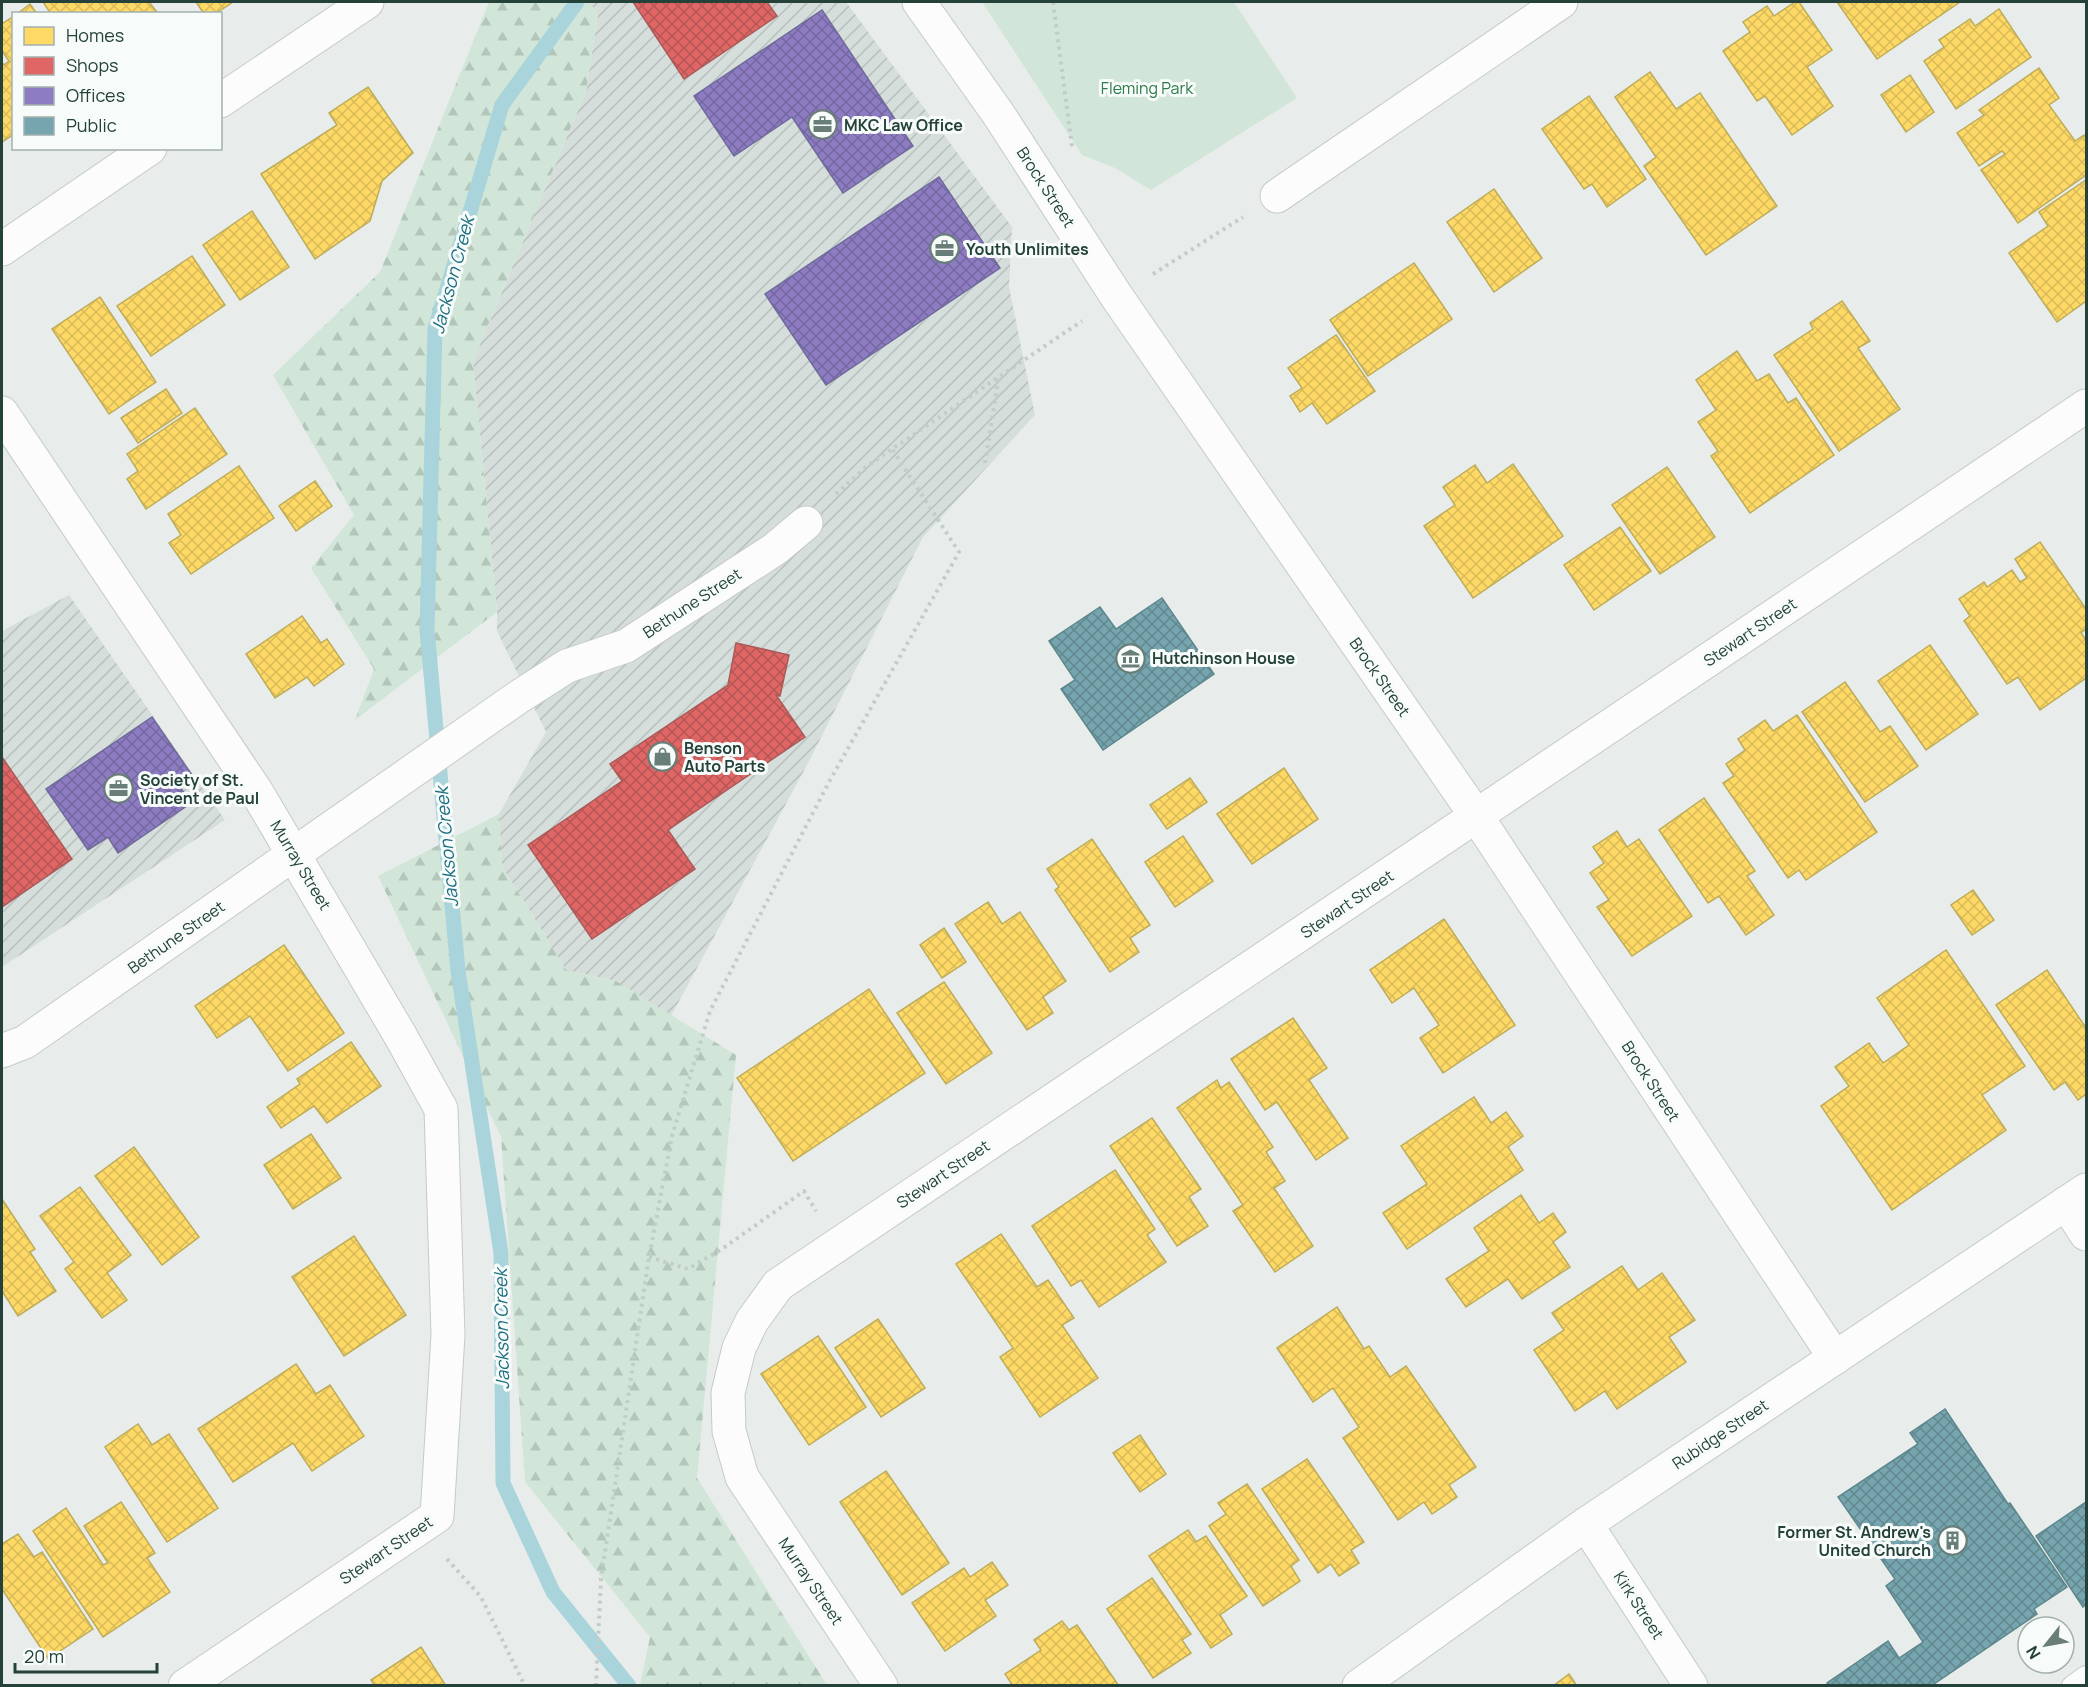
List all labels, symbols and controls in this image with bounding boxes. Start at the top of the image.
legend [12,12,222,150]
text: Homes [66,23,124,47]
text: Shops [66,53,118,77]
park label: Fleming Park [1101,77,1194,99]
text: Offices [66,83,125,107]
office icon: MKC Law Office [807,109,839,141]
text: Public [66,113,117,137]
place label: MKC Law Office [844,114,963,136]
street label: Brock Street [1012,142,1080,232]
water label: Jackson Creek [425,210,480,336]
office icon: Youth Unlimites [929,233,961,265]
place label: Youth Unlimites [966,238,1089,260]
street label: Bethune Street [638,563,746,643]
street label: Stewart Street [1699,593,1801,671]
street label: Brock Street [1345,633,1415,721]
museum icon: Hutchinson House [1115,642,1147,674]
place label: Hutchinson House [1152,647,1296,669]
place label: Benson Auto Parts [684,737,766,777]
shop icon: Benson Auto Parts [647,741,679,773]
place label: Society of St. Vincent de Paul [140,769,259,809]
office icon: Society of St. Vincent de Paul [103,773,135,805]
water label: Jackson Creek [429,783,463,908]
street label: Murray Street [266,816,336,914]
street label: Stewart Street [1296,865,1398,943]
street label: Bethune Street [123,895,229,979]
street label: Brock Street [1617,1036,1685,1126]
street label: Stewart Street [892,1135,994,1213]
water label: Jackson Creek [488,1265,514,1390]
street label: Rubidge Street [1668,1394,1772,1474]
street label: Stewart Street [335,1511,437,1589]
place label: Former St. Andrew's United Church [1777,1521,1931,1561]
building icon: Former St. Andrew's United Church [1936,1525,1968,1557]
street label: Murray Street [774,1533,848,1629]
street label: Kirk Street [1609,1567,1669,1643]
north arrow [2016,1615,2076,1675]
scale bar [15,1636,158,1674]
text: N [2021,1642,2046,1663]
text: 20 m [24,1644,64,1668]

